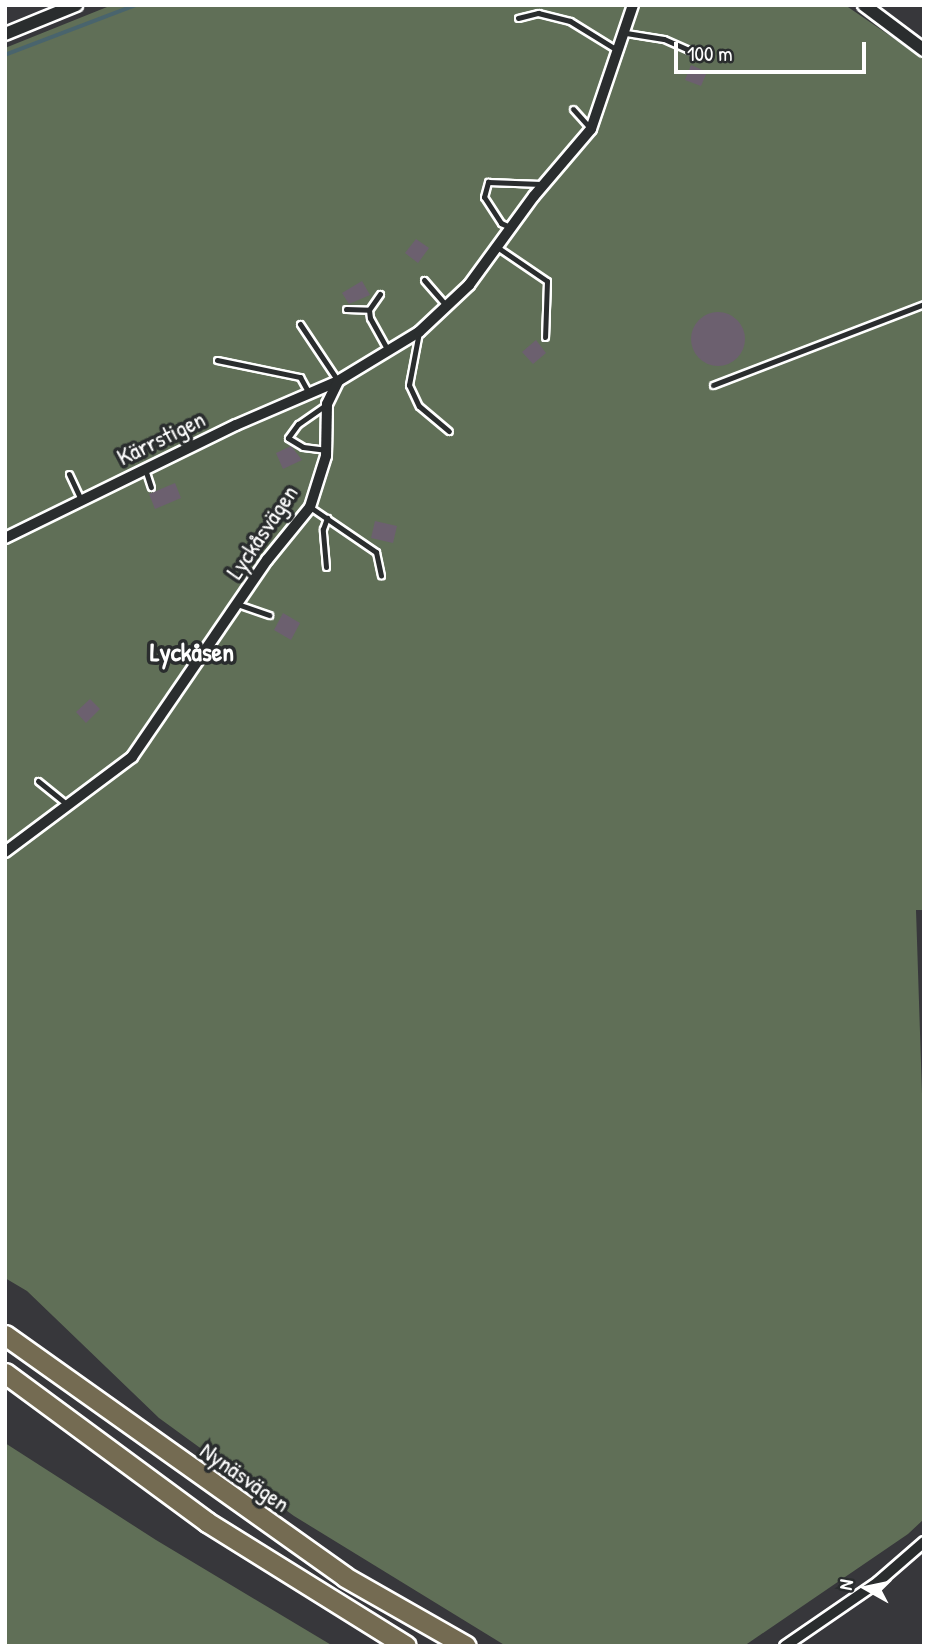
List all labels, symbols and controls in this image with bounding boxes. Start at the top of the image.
scale bar [677,28,870,72]
text: 100 m [687,39,733,68]
street label: Kärrstigen [112,404,210,472]
street label: Lyckåsvägen [220,480,304,584]
district label: Lyckåsen [150,636,234,668]
street label: Nynäsvägen [195,1436,295,1518]
north arrow [831,1553,901,1623]
text: N [832,1578,859,1592]

